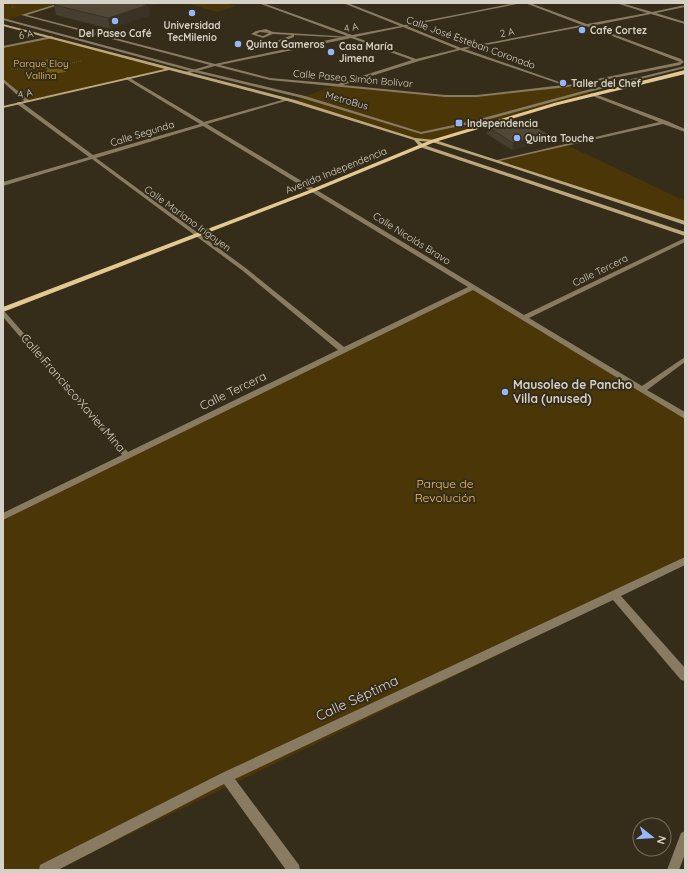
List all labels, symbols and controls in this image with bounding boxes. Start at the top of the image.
marker: Universidad TecMilenio [187,8,197,18]
street label: Calle José Esteban Coronado [404,13,537,72]
marker: Del Paseo Café [110,16,120,26]
place label: Universidad TecMilenio [163,19,221,44]
street label: 4 A [343,20,360,35]
place label: Cafe Cortez [590,24,647,37]
street label: 2 A [499,25,516,40]
marker: Cafe Cortez [577,25,587,35]
street label: 6 A [18,27,35,42]
place label: Del Paseo Café [78,27,152,40]
place label: Quinta Gameros [246,38,325,51]
marker: Quinta Gameros [233,39,243,49]
place label: Casa María Jimena [339,40,393,65]
marker: Casa María Jimena [326,47,336,57]
park label: Parque Eloy Vallina [13,57,69,82]
street label: Calle Paseo Simón Bolívar [293,67,414,90]
place label: Taller del Chef [571,77,642,90]
marker: Taller del Chef [558,78,568,88]
street label: 4 A [17,85,34,101]
street label: MetroBus [324,88,370,113]
place label: Independencia [467,117,538,130]
street label: Calle Segunda [108,118,176,149]
marker: Independencia [454,118,464,128]
place label: Quinta Touche [525,132,594,145]
marker: Quinta Touche [512,133,522,143]
street label: Avenida Independencia [284,144,389,197]
street label: Calle Mariano Irigoyen [142,183,234,254]
street label: Calle Nicolás Bravo [370,209,453,268]
street label: Calle Tercera [570,251,630,289]
street label: Calle Francisco Xavier Mina [18,330,129,455]
street label: Calle Tercera [197,368,269,413]
place label: Mausoleo de Pancho Villa (unused) [513,377,633,406]
marker: Mausoleo de Pancho Villa (unused) [500,387,510,397]
park label: Parque de Revolución [415,476,475,505]
street label: Calle Séptima [313,671,401,725]
north arrow [632,817,672,857]
text: N [654,834,669,846]

